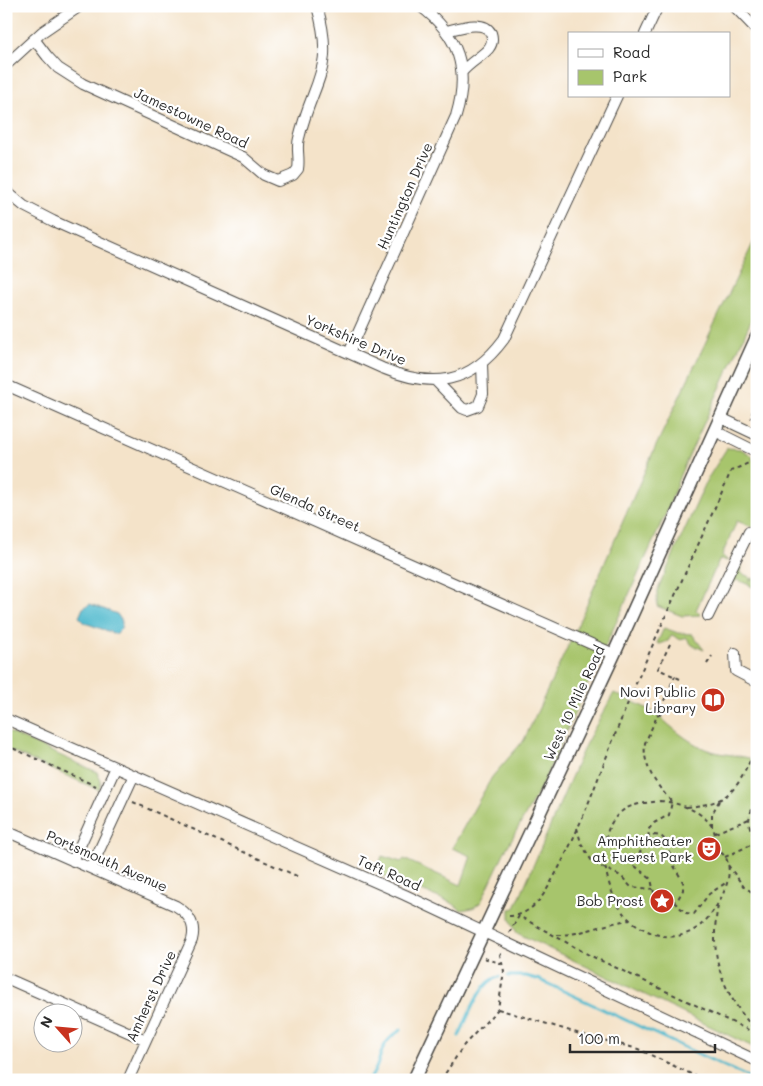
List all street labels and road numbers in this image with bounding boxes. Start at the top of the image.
street label: Jamestowne Road [131,83,252,152]
street label: Huntington Drive [372,139,437,252]
street label: Yorkshire Drive [303,310,410,369]
street label: Glenda Street [267,479,363,536]
street label: West 10 Mile Road [539,642,609,763]
street label: Portsmouth Avenue [44,825,171,896]
street label: Taft Road [355,850,424,895]
street label: Amherst Drive [121,947,180,1045]

